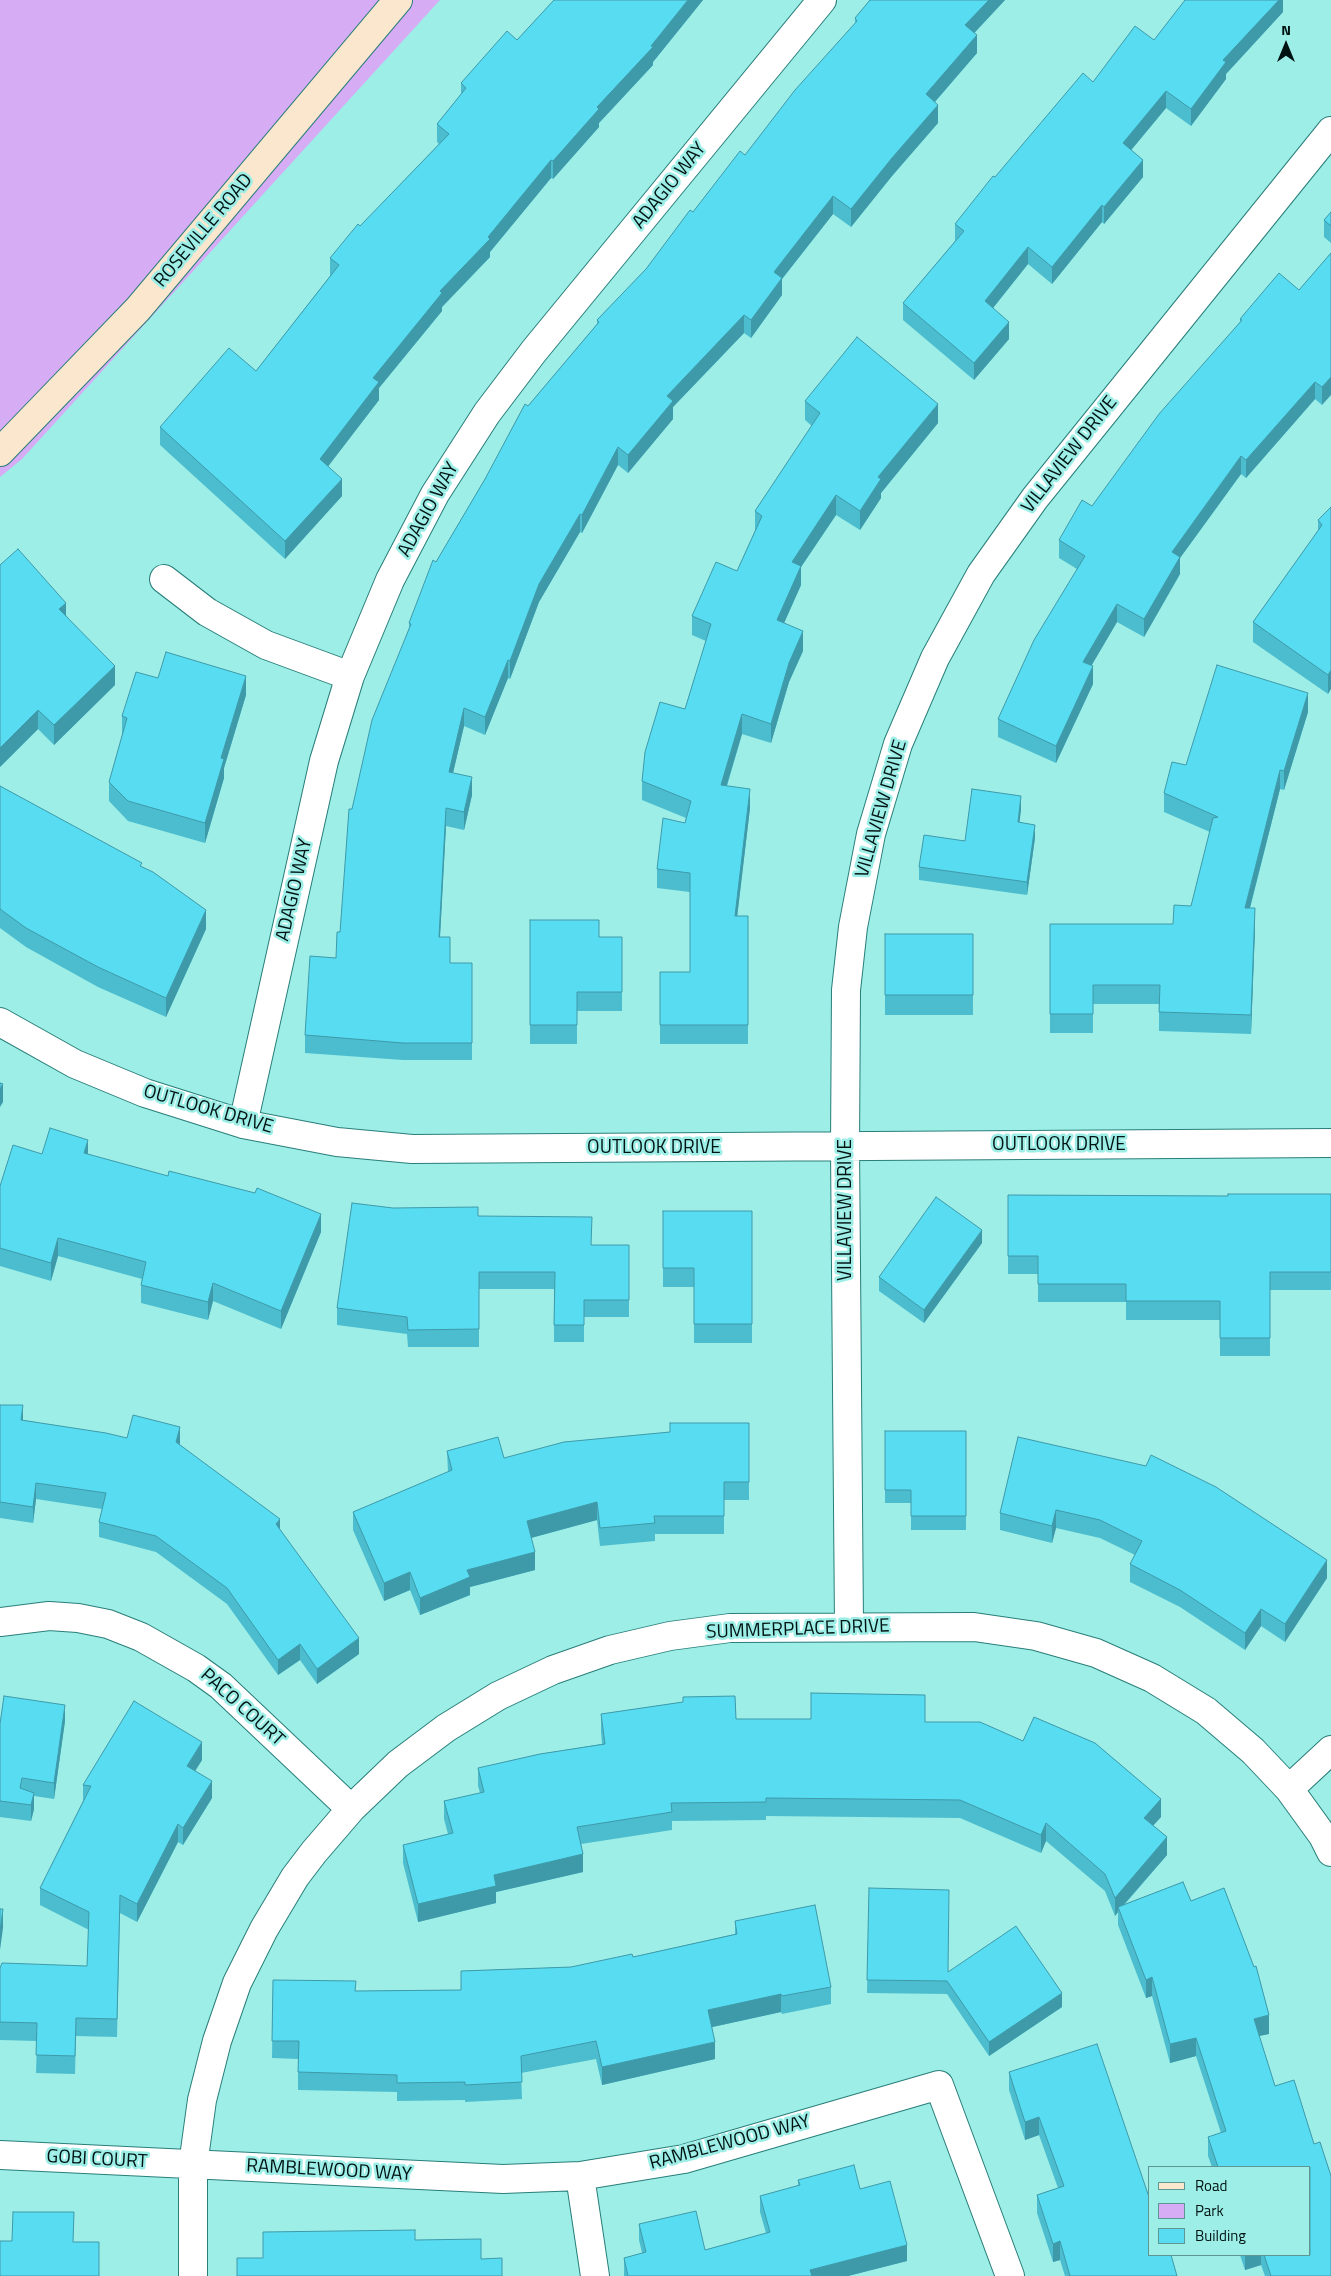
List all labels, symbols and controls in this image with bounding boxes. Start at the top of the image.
text: N [1281,19,1291,40]
north arrow [1261,20,1311,70]
street label: ADAGIO WAY [628,138,712,234]
street label: ROSEVILLE ROAD [150,170,258,292]
street label: VILLAVIEW DRIVE [1017,392,1123,518]
street label: ADAGIO WAY [394,459,464,561]
street label: VILLAVIEW DRIVE [851,738,913,880]
street label: ADAGIO WAY [272,836,318,944]
street label: OUTLOOK DRIVE [141,1081,275,1139]
street label: OUTLOOK DRIVE [992,1134,1126,1156]
street label: OUTLOOK DRIVE [587,1137,721,1159]
street label: VILLAVIEW DRIVE [835,1139,857,1281]
street label: SUMMERPLACE DRIVE [706,1615,890,1645]
street label: PACO COURT [195,1664,289,1752]
street label: RAMBLEWOOD WAY [647,2111,813,2175]
street label: GOBI COURT [46,2146,148,2174]
street label: RAMBLEWOOD WAY [246,2155,412,2187]
legend [1148,2166,1311,2256]
text: Road [1195,2174,1227,2197]
text: Park [1195,2199,1224,2222]
text: Building [1195,2224,1246,2247]

